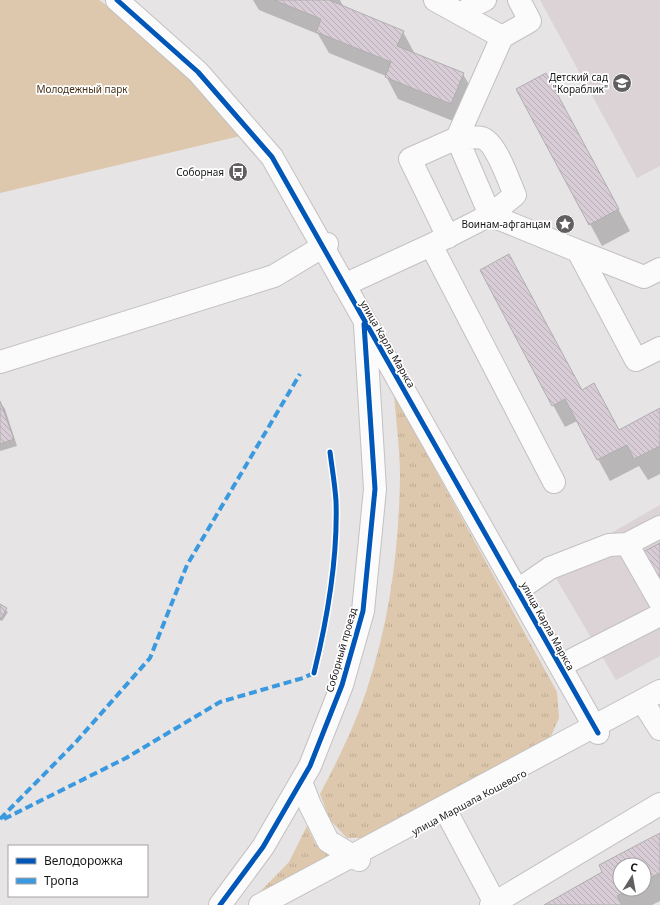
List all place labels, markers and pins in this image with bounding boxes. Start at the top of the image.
place label: Детский сад "Кораблик" [549,70,608,96]
school or university icon: Детский сад "Кораблик" [611,72,633,94]
bus stop icon: Соборная [227,161,249,183]
place label: Соборная [176,165,224,179]
place icon: Воинам-афганцам [554,213,576,235]
place label: Воинам-афганцам [461,217,551,231]

